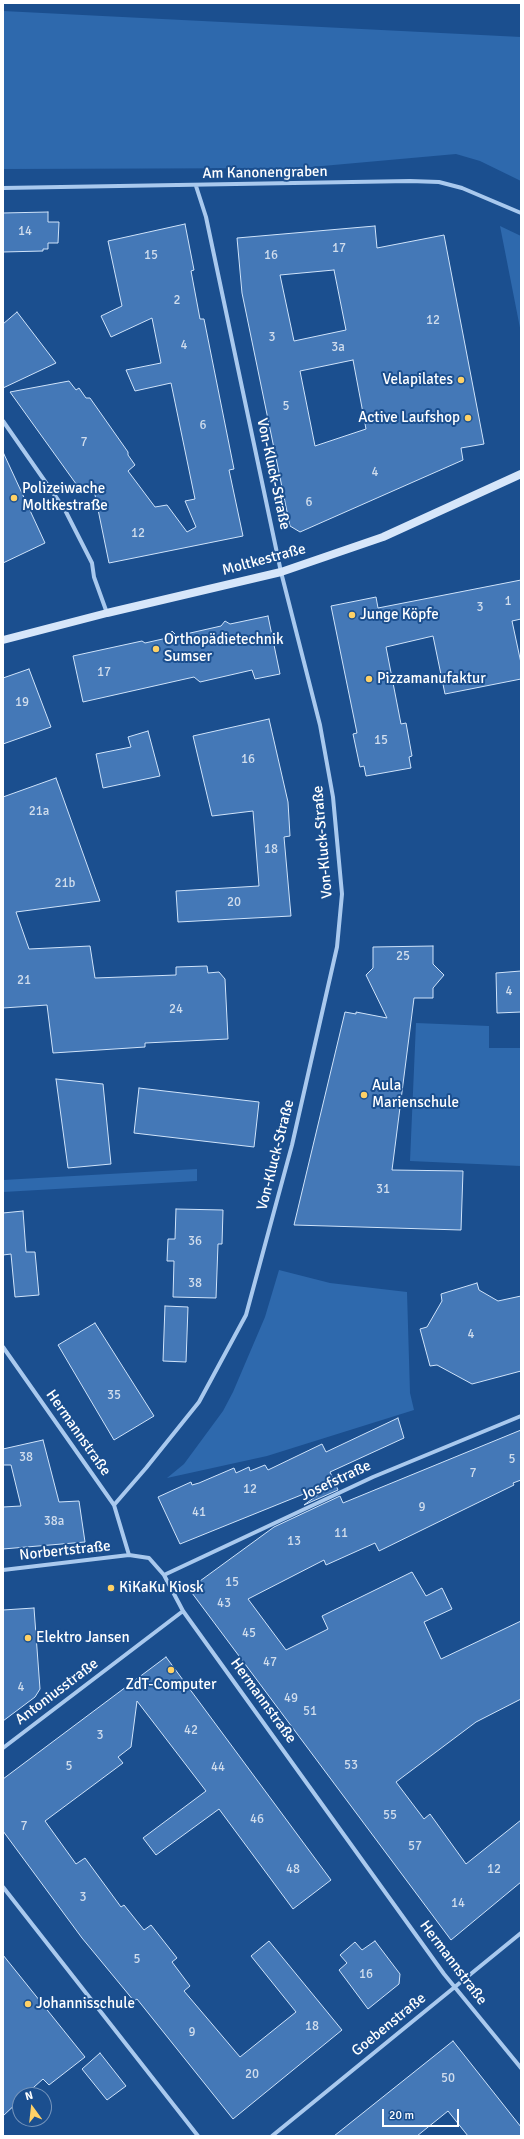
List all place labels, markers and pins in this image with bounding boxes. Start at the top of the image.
place label: Velapilates [383,371,453,389]
marker: Velapilates [456,375,466,385]
place label: Active Laufshop [358,409,460,427]
marker: Active Laufshop [463,413,473,423]
place label: Polizeiwache Moltkestraße [22,480,108,515]
marker: Polizeiwache Moltkestraße [9,493,19,503]
place label: Junge Köpfe [360,606,439,624]
marker: Junge Köpfe [347,610,357,620]
place label: Orthopädietechnik Sumser [164,631,284,666]
marker: Orthopädietechnik Sumser [151,644,161,654]
place label: Pizzamanufaktur [377,670,486,688]
marker: Pizzamanufaktur [364,674,374,684]
place label: Aula Marienschule [372,1077,459,1112]
marker: Aula Marienschule [359,1090,369,1100]
place label: KiKaKu Kiosk [119,1579,204,1597]
marker: KiKaKu Kiosk [106,1583,116,1593]
place label: Elektro Jansen [36,1629,130,1647]
marker: Elektro Jansen [23,1633,33,1643]
marker: ZdT-Computer [166,1665,176,1675]
place label: ZdT-Computer [126,1676,216,1694]
place label: Johannisschule [36,1995,135,2013]
marker: Johannisschule [23,1999,33,2009]

